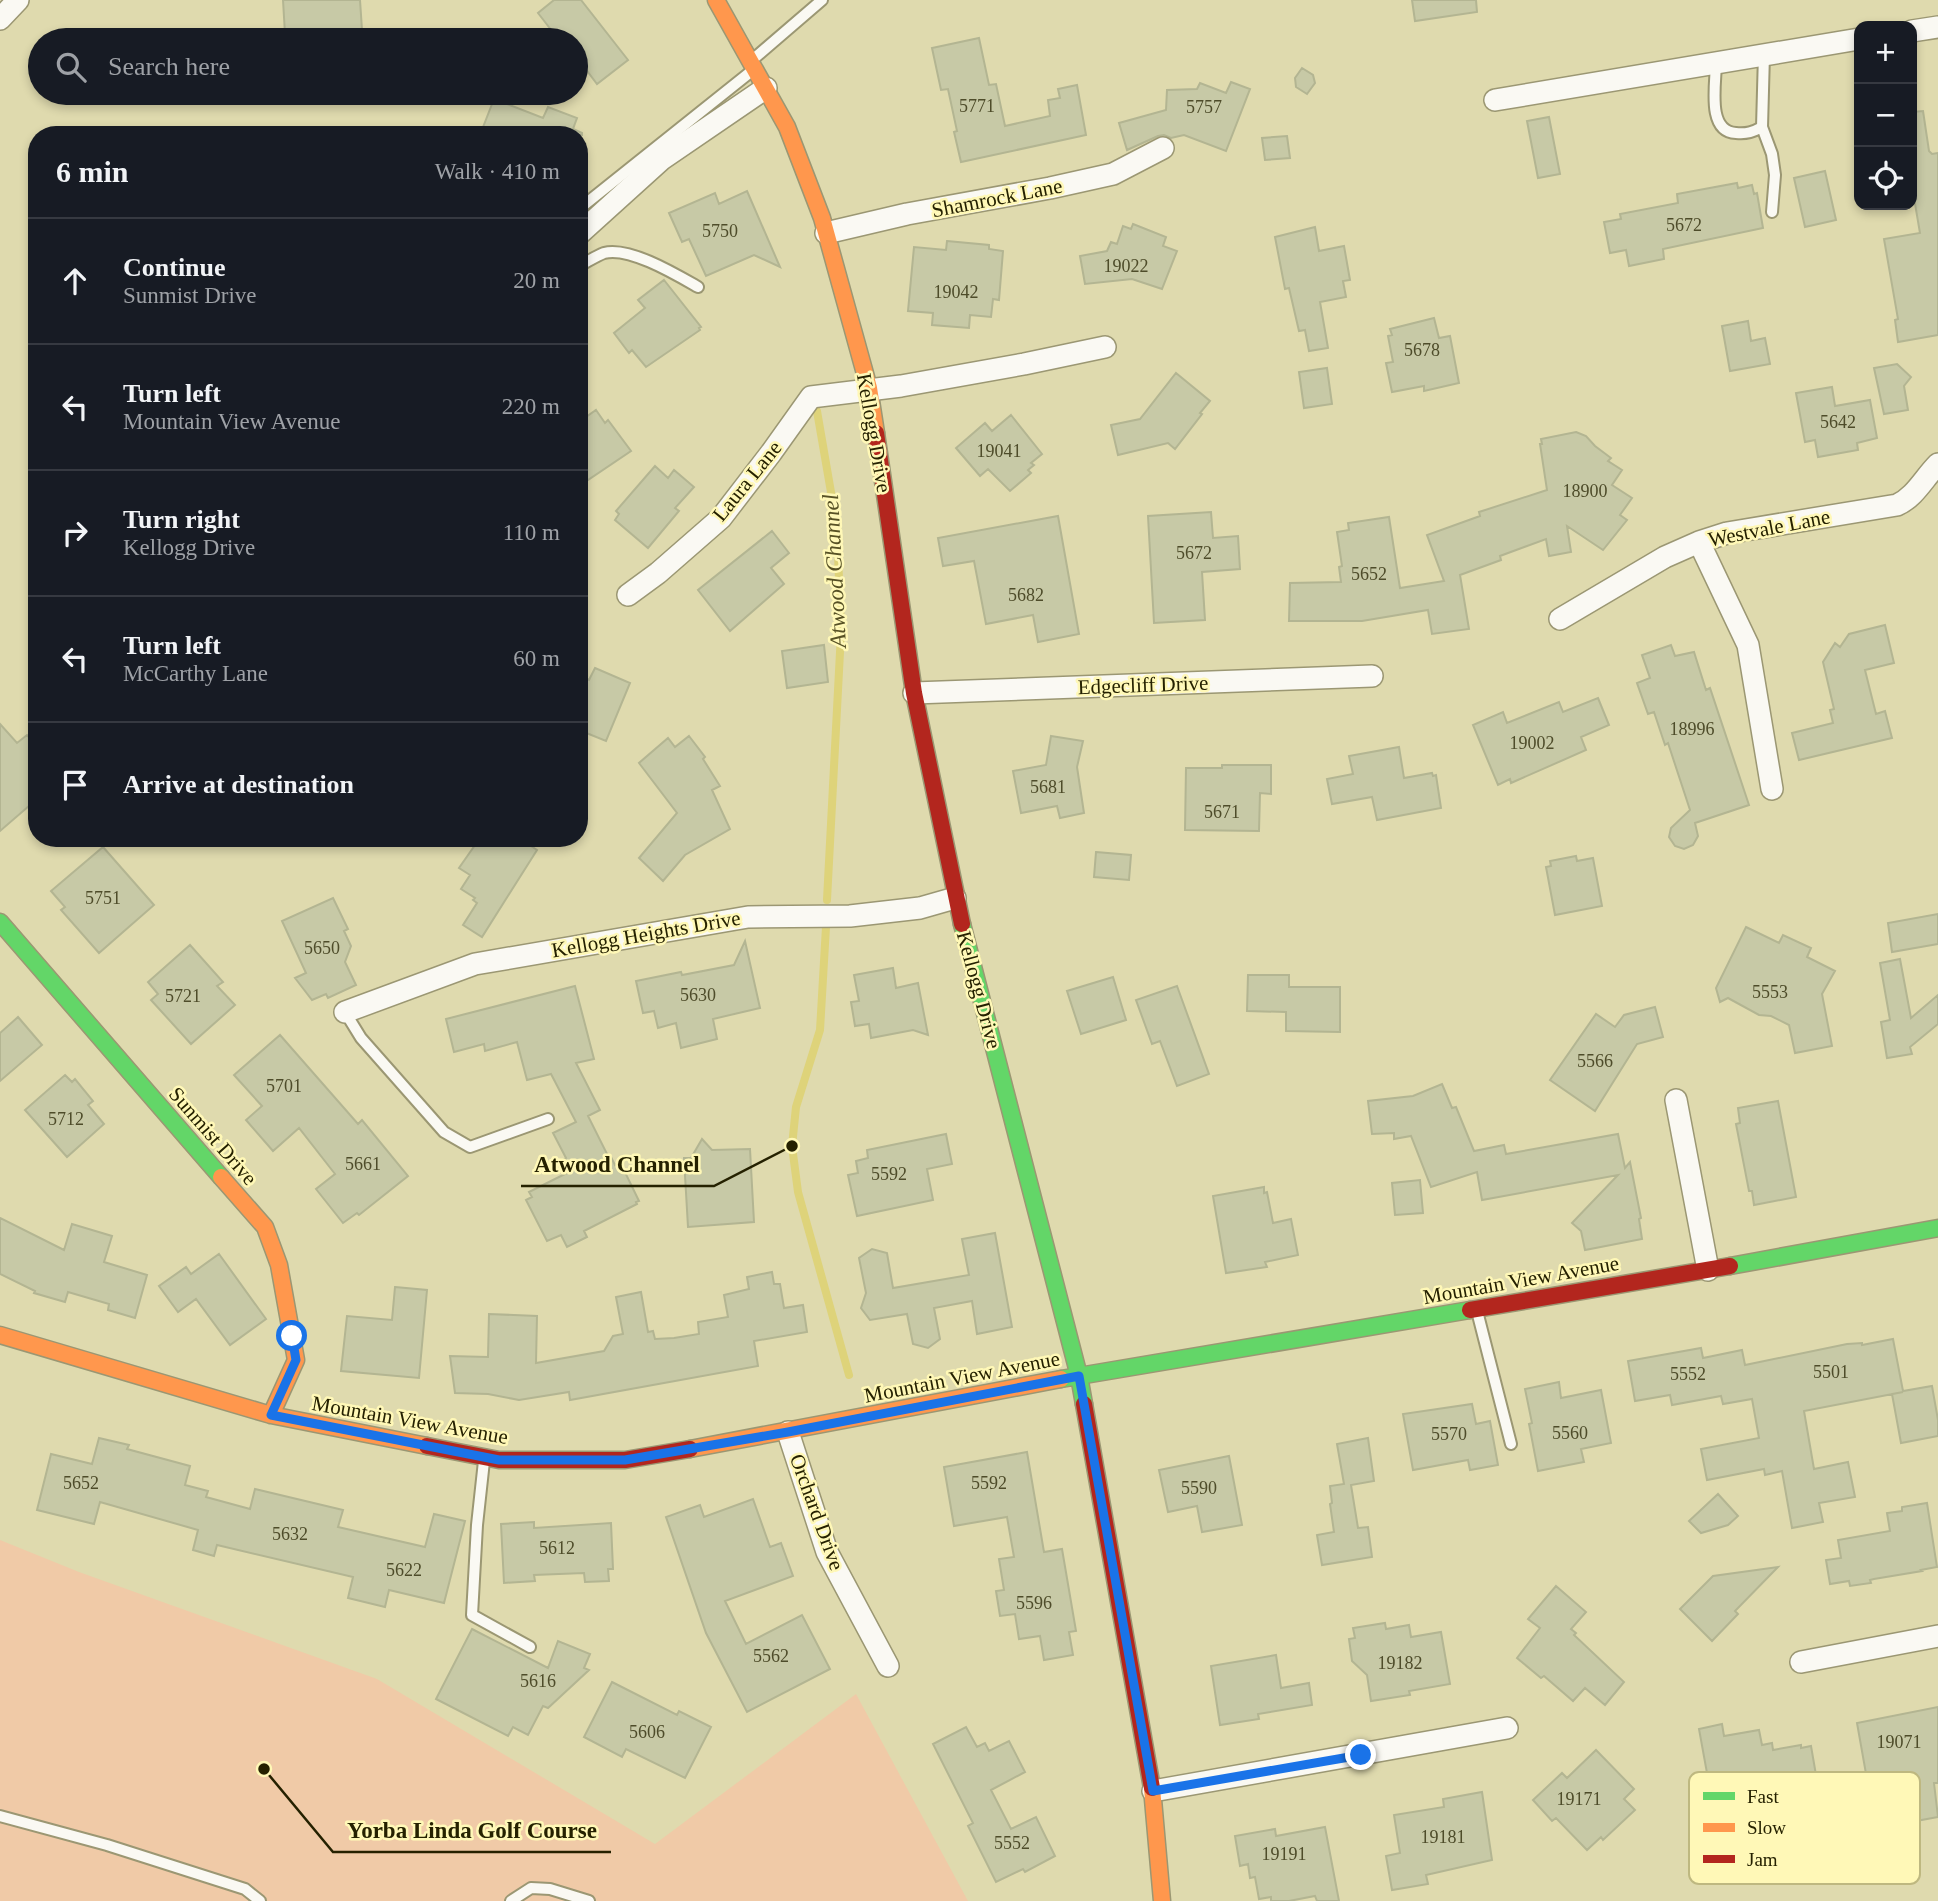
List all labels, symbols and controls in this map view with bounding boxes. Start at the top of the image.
map controls [1854,21,1917,210]
button: + [1854,21,1917,84]
search box [28,28,588,105]
icon: search [52,48,90,86]
text: Search here [108,52,230,81]
button: − [1854,84,1917,147]
house number: 5771 [959,96,995,116]
house number: 5757 [1186,97,1222,117]
button: locate [1854,147,1917,210]
text: 6 min [56,155,129,188]
text: Walk · 410 m [435,159,560,184]
street label: Shamrock Lane [930,174,1064,222]
house number: 5672 [1666,215,1702,235]
house number: 5750 [702,221,738,241]
text: Continue [123,253,226,282]
house number: 19022 [1104,256,1149,276]
icon: ahead [56,262,94,300]
text: 20 m [513,268,560,293]
house number: 19042 [934,282,979,302]
text: Sunmist Drive [123,283,257,308]
house number: 5678 [1404,340,1440,360]
street label: Kellogg Drive [852,371,896,495]
text: Turn left [123,379,221,408]
icon: left [56,388,94,426]
text: 220 m [502,394,560,419]
text: Mountain View Avenue [123,409,341,434]
house number: 5642 [1820,412,1856,432]
street label: Laura Lane [707,436,787,526]
house number: 19041 [977,441,1022,461]
house number: 18900 [1563,481,1608,501]
water label: Atwood Channel [818,493,851,651]
street label: Westvale Lane [1706,504,1832,552]
text: Turn right [123,505,240,534]
icon: right [56,514,94,552]
text: 110 m [503,520,560,545]
text: Kellogg Drive [123,535,255,560]
house number: 5672 [1176,543,1212,563]
house number: 5652 [1351,564,1387,584]
house number: 5682 [1008,585,1044,605]
text: Turn left [123,631,221,660]
icon: left [56,640,94,678]
text: 60 m [513,646,560,671]
text: McCarthy Lane [123,661,268,686]
street label: Edgecliff Drive [1077,671,1209,699]
house number: 18996 [1670,719,1715,739]
house number: 19002 [1510,733,1555,753]
icon: arrive [56,766,94,804]
text: Arrive at destination [123,770,354,799]
house number: 5681 [1030,777,1066,797]
house number: 5671 [1204,802,1240,822]
house number: 5751 [85,888,121,908]
street label: Kellogg Heights Drive [550,906,742,962]
street label: Kellogg Drive [952,929,1006,1051]
house number: 5650 [304,938,340,958]
house number: 5553 [1752,982,1788,1002]
house number: 5630 [680,985,716,1005]
house number: 5721 [165,986,201,1006]
house number: 5566 [1577,1051,1613,1071]
house number: 5701 [266,1076,302,1096]
street label: Sunmist Drive [164,1082,262,1190]
house number: 5712 [48,1109,84,1129]
callout: Atwood Channel [521,1142,714,1186]
text: Atwood Channel [534,1152,700,1177]
house number: 5661 [345,1154,381,1174]
house number: 5592 [871,1164,907,1184]
street label: Mountain View Avenue [1421,1251,1621,1309]
route start [276,1320,307,1351]
street label: Mountain View Avenue [862,1346,1062,1408]
house number: 5501 [1813,1362,1849,1382]
house number: 5552 [1670,1364,1706,1384]
street label: Mountain View Avenue [310,1391,510,1449]
house number: 5560 [1552,1423,1588,1443]
house number: 5570 [1431,1424,1467,1444]
street label: Orchard Drive [785,1451,849,1573]
house number: 5652 [63,1473,99,1493]
house number: 5592 [971,1473,1007,1493]
house number: 5590 [1181,1478,1217,1498]
house number: 5632 [272,1524,308,1544]
house number: 5612 [539,1538,575,1558]
house number: 5622 [386,1560,422,1580]
house number: 5596 [1016,1593,1052,1613]
house number: 5562 [753,1646,789,1666]
house number: 19182 [1378,1653,1423,1673]
house number: 5616 [520,1671,556,1691]
house number: 5606 [629,1722,665,1742]
house number: 19071 [1877,1732,1922,1752]
route end [1345,1739,1376,1770]
legend [1689,1772,1920,1884]
text: Fast [1747,1786,1779,1807]
house number: 19171 [1557,1789,1602,1809]
callout: Yorba Linda Golf Course [333,1808,611,1852]
text: Slow [1747,1817,1786,1838]
text: Yorba Linda Golf Course [347,1818,597,1843]
house number: 19181 [1421,1827,1466,1847]
house number: 5552 [994,1833,1030,1853]
house number: 19191 [1262,1844,1307,1864]
text: Jam [1747,1849,1778,1870]

